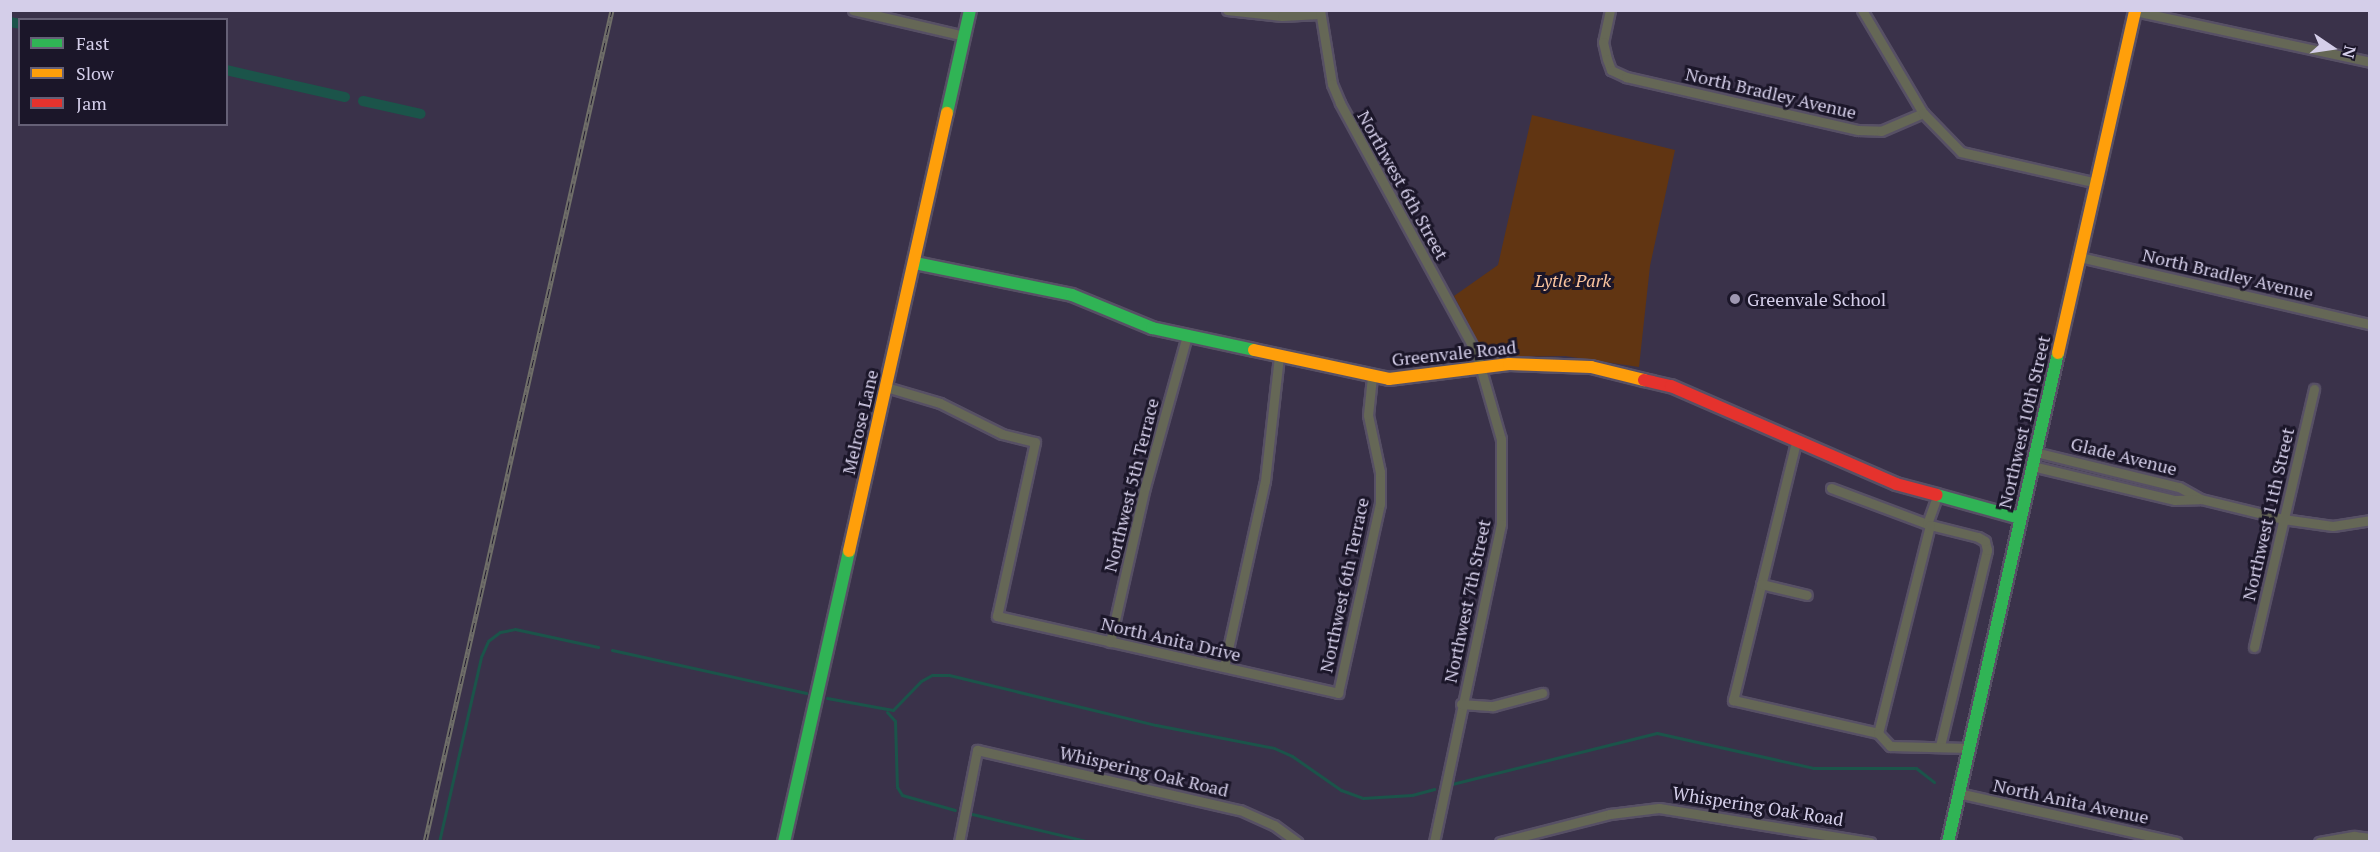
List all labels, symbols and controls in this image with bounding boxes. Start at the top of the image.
legend [18,18,228,126]
north arrow [2302,18,2362,78]
text: Fast [76,31,109,55]
text: N [2337,44,2362,60]
text: Slow [76,61,114,85]
street label: North Bradley Avenue [1683,63,1859,123]
text: Jam [76,91,107,115]
street label: Northwest 6th Street [1353,107,1453,263]
street label: North Bradley Avenue [2140,244,2316,304]
park label: Lytle Park [1535,269,1611,291]
place label: Greenvale School [1747,288,1886,310]
marker: Greenvale School [1728,292,1742,306]
street label: Northwest 10th Street [1994,333,2054,511]
street label: Greenvale Road [1391,336,1517,370]
street label: Melrose Lane [837,367,883,477]
street label: Northwest 5th Terrace [1099,396,1163,574]
street label: Northwest 11th Street [2238,425,2298,603]
street label: Glade Avenue [2068,432,2180,480]
street label: Northwest 6th Terrace [1315,496,1373,674]
street label: Northwest 7th Street [1439,517,1495,685]
street label: North Anita Drive [1099,612,1243,666]
street label: Whispering Oak Road [1057,741,1231,801]
street label: North Anita Avenue [1991,774,2151,828]
street label: Whispering Oak Road [1671,782,1845,830]

